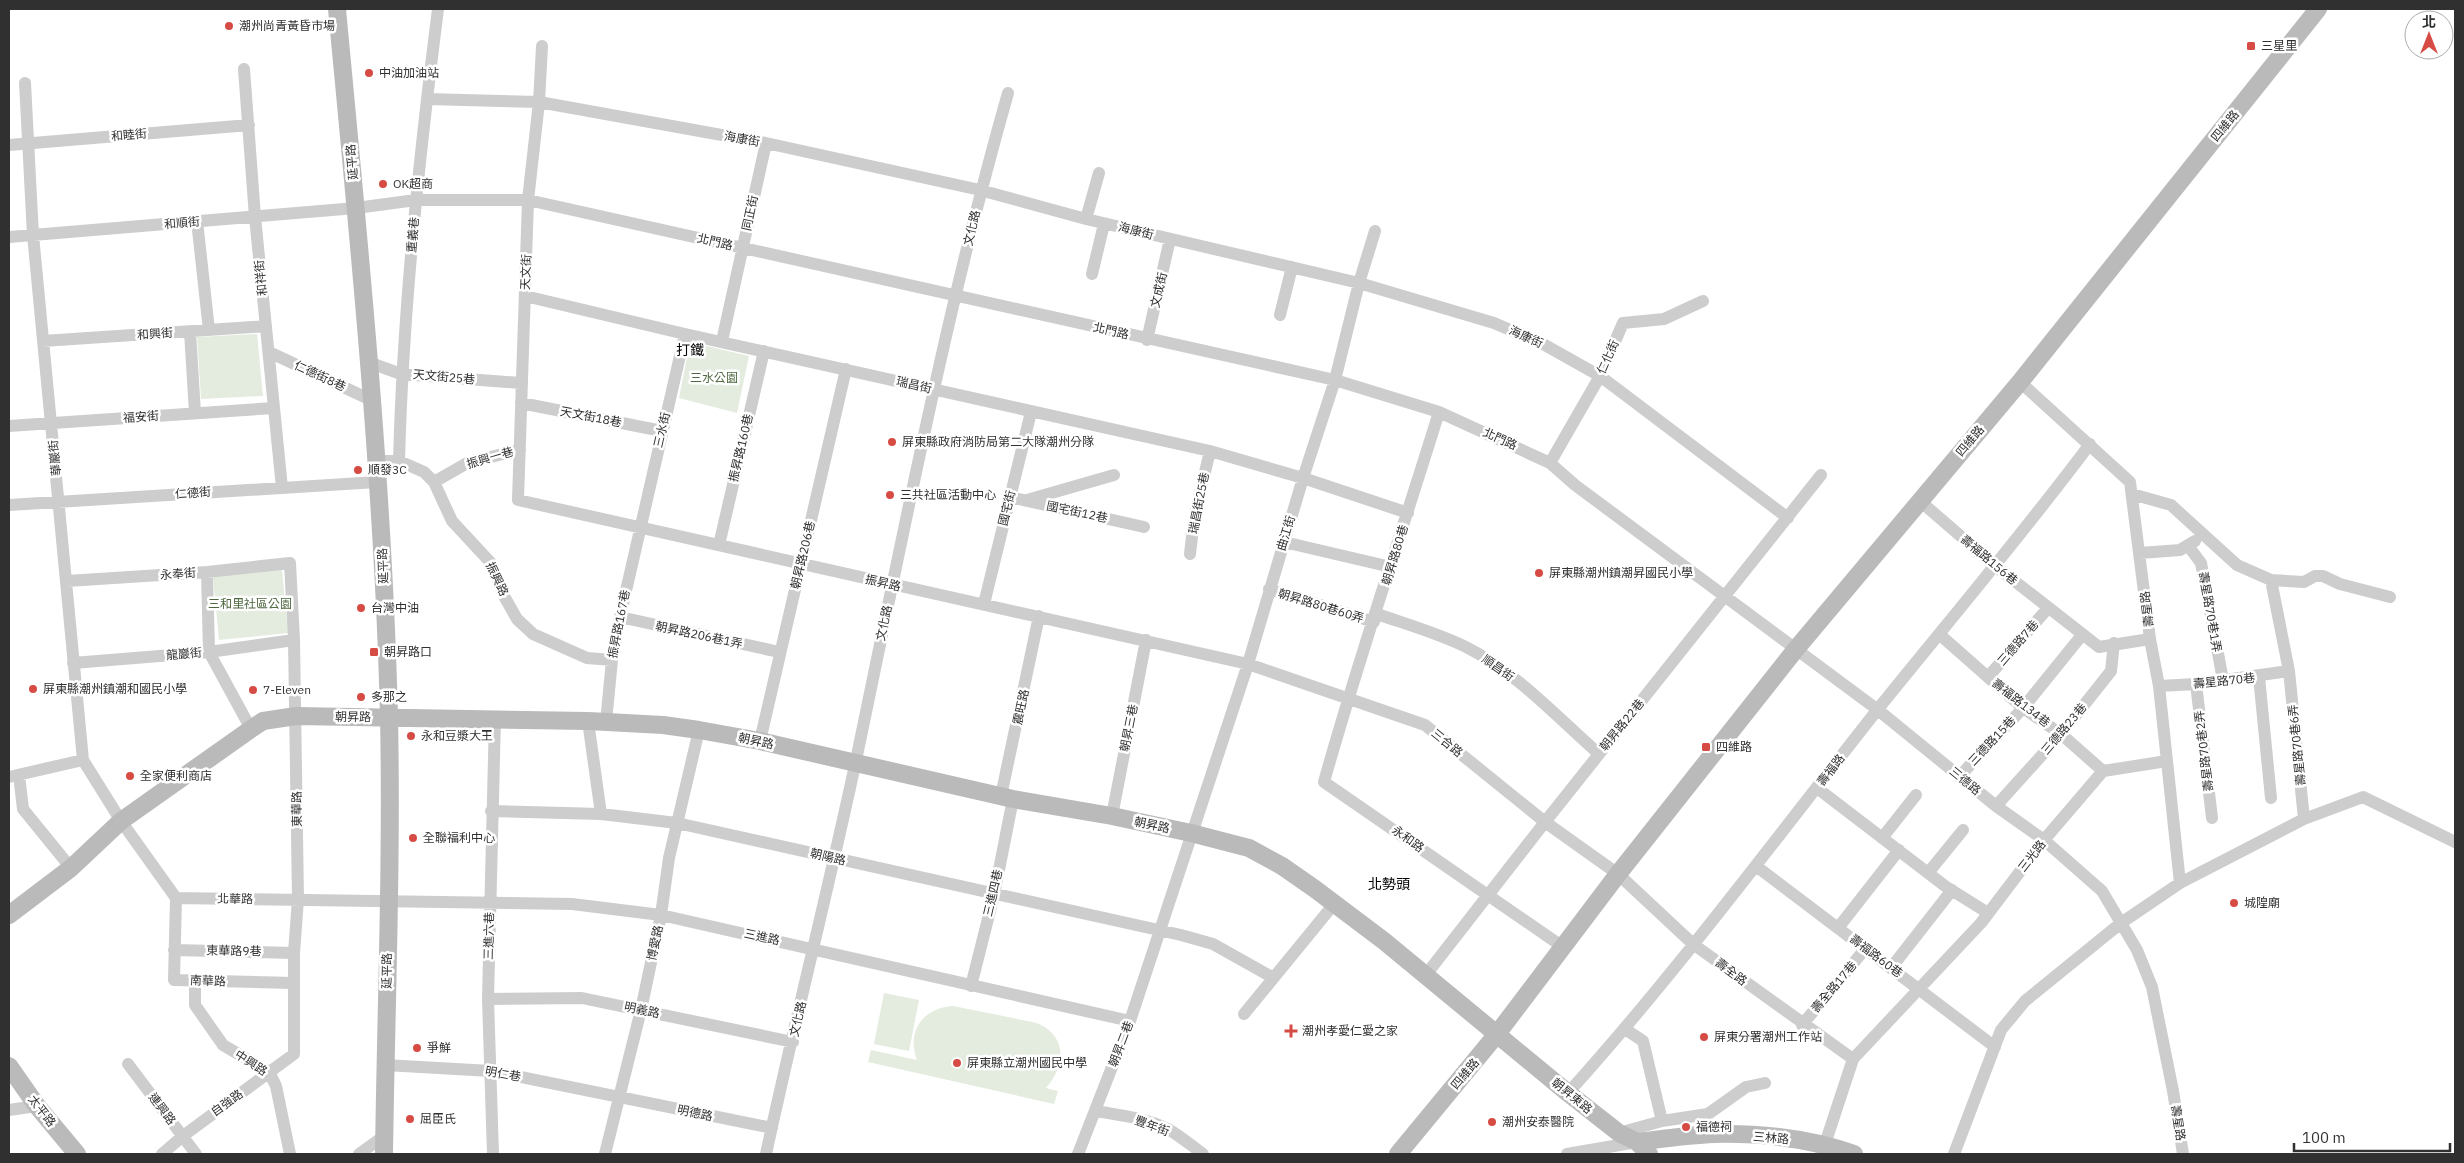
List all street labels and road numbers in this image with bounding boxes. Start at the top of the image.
street label: 四維路 [2207,107,2242,144]
street label: 和睦街 [110,125,148,144]
street label: 海康街 [723,128,761,149]
street label: 延平路 [342,143,361,181]
street label: 同正街 [738,194,761,232]
street label: 文化路 [960,209,983,247]
street label: 和順街 [163,213,201,232]
street label: 重義巷 [403,216,422,254]
street label: 海康街 [1117,219,1155,242]
street label: 北門路 [696,230,734,253]
street label: 天文街 [517,254,534,290]
street label: 和祥街 [251,259,270,297]
street label: 文成街 [1147,271,1170,309]
street label: 北門路 [1092,319,1130,342]
street label: 海康街 [1507,322,1546,351]
street label: 和興街 [136,325,173,342]
street label: 仁化街 [1593,337,1622,376]
street label: 仁德街8巷 [292,357,348,394]
street label: 天文街25巷 [412,366,476,387]
street label: 瑞昌街 [895,373,933,396]
street label: 天文街18巷 [559,403,623,430]
street label: 福安街 [122,408,159,425]
street label: 三水街 [650,411,673,449]
street label: 振昇路160巷 [725,412,756,483]
street label: 四維路 [1952,422,1987,459]
street label: 北門路 [1481,424,1520,453]
street label: 華巖街 [45,439,64,477]
street label: 振興一巷 [465,444,515,471]
street label: 瑞昌街25巷 [1185,471,1212,535]
street label: 仁德街 [174,484,211,501]
street label: 國宅街 [995,489,1018,527]
street label: 國宅街12巷 [1045,498,1109,525]
street label: 曲江街 [1273,513,1298,552]
street label: 朝昇路206巷 [787,519,818,590]
street label: 朝昇路80巷 [1378,523,1411,587]
street label: 壽福路156巷 [1958,531,2021,588]
street label: 延平路 [374,548,391,584]
street label: 振興路 [483,559,512,598]
street label: 永奉街 [159,565,196,582]
street label: 壽星路70巷1弄 [2196,570,2225,653]
street label: 振昇路 [864,571,902,594]
street label: 朝昇路80巷60弄 [1276,585,1366,626]
street label: 振昇路167巷 [605,588,633,660]
street label: 壽星路 [2137,590,2156,628]
street label: 文化路 [872,604,895,642]
street label: 三德路7巷 [1994,617,2041,668]
street label: 朝昇路206巷1弄 [654,618,744,651]
street label: 龍巖街 [165,644,203,663]
street label: 順昌街 [1479,651,1517,684]
street label: 壽星路70巷 [2192,670,2256,691]
street label: 壽福路134巷 [1989,675,2053,730]
street label: 震旺路 [1009,688,1032,726]
street label: 朝昇路22巷 [1596,696,1647,754]
street label: 三德路23巷 [2038,700,2089,757]
street label: 朝昇三巷 [1117,703,1140,753]
street label: 壽星路70巷6弄 [2285,704,2308,786]
street label: 朝昇路 [335,709,371,724]
street label: 壽星路70巷2弄 [2191,710,2216,792]
street label: 三德路15巷 [1965,713,2018,769]
street label: 三合路 [1429,725,1466,760]
street label: 朝昇路 [737,729,775,752]
street label: 壽福路 [1814,751,1848,788]
street label: 三德路 [1947,763,1984,798]
street label: 東華路 [289,791,304,827]
street label: 朝昇路 [1133,813,1171,836]
street label: 永和路 [1389,822,1427,855]
street label: 三光路 [2015,837,2049,874]
street label: 朝陽路 [809,845,847,868]
street label: 三進四巷 [980,868,1005,918]
street label: 北華路 [217,891,253,906]
street label: 三進六巷 [481,912,496,960]
street label: 博愛路 [643,924,666,962]
street label: 三進路 [743,925,781,948]
street label: 壽福路60巷 [1847,931,1906,980]
street label: 東華路9巷 [206,943,262,958]
street label: 延平路 [379,953,394,989]
street label: 壽全路 [1712,955,1750,988]
street label: 壽全路17巷 [1808,958,1859,1015]
street label: 南華路 [190,972,226,989]
street label: 明義路 [623,998,661,1021]
street label: 文化路 [786,1000,809,1038]
street label: 朝昇二巷 [1105,1019,1136,1069]
street label: 中興路 [232,1046,270,1079]
street label: 四維路 [1447,1055,1482,1092]
street label: 明仁巷 [484,1063,522,1084]
street label: 朝昇東路 [1549,1075,1596,1117]
street label: 自強路 [208,1086,246,1119]
street label: 連興路 [146,1090,179,1128]
street label: 太平路 [25,1092,59,1129]
street label: 明德路 [676,1101,714,1124]
street label: 壽星路 [2168,1104,2189,1142]
street label: 豐年街 [1133,1112,1172,1139]
street label: 三林路 [1752,1128,1790,1147]

